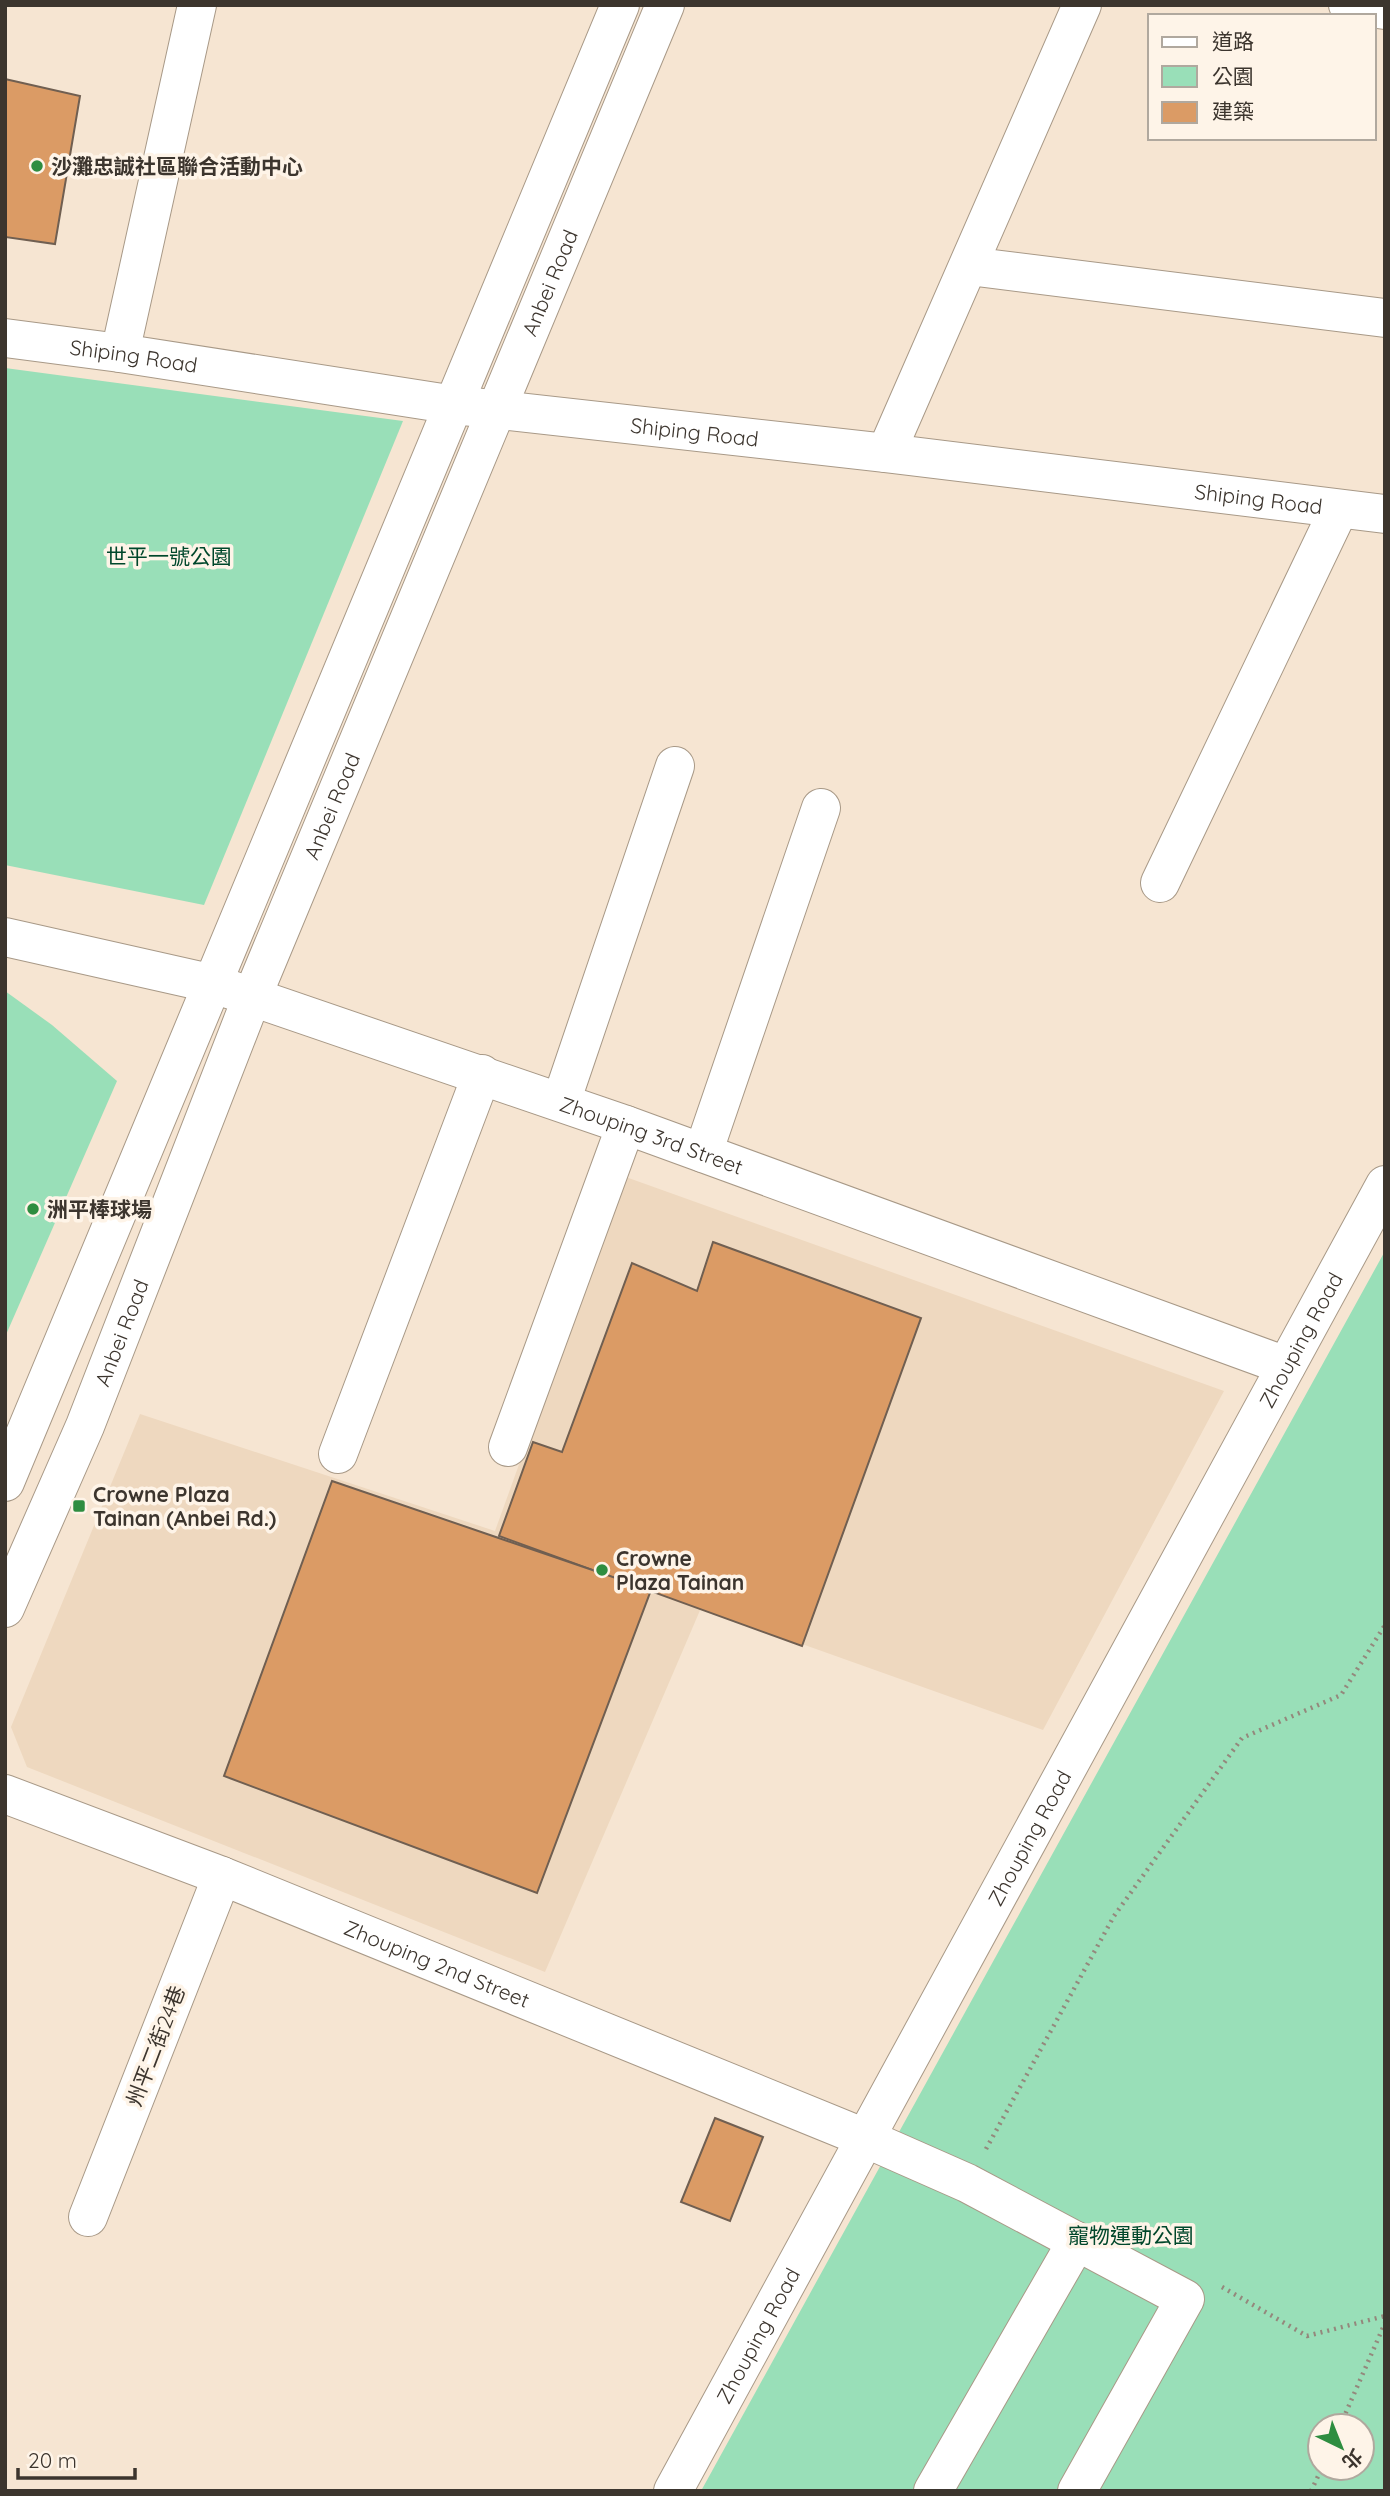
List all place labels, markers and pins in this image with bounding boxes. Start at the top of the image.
place label: 沙灘忠誠社區聯合活動中心 [51,153,303,179]
marker: 沙灘忠誠社區聯合活動中心 [29,158,45,174]
place label: 洲平棒球場 [47,1196,152,1222]
marker: 洲平棒球場 [25,1201,41,1217]
place label: Crowne Plaza Tainan (Anbei Rd.) [93,1481,276,1531]
marker: Crowne Plaza Tainan (Anbei Rd.) [71,1498,87,1514]
place label: Crowne Plaza Tainan [616,1545,744,1595]
marker: Crowne Plaza Tainan [594,1562,610,1578]

